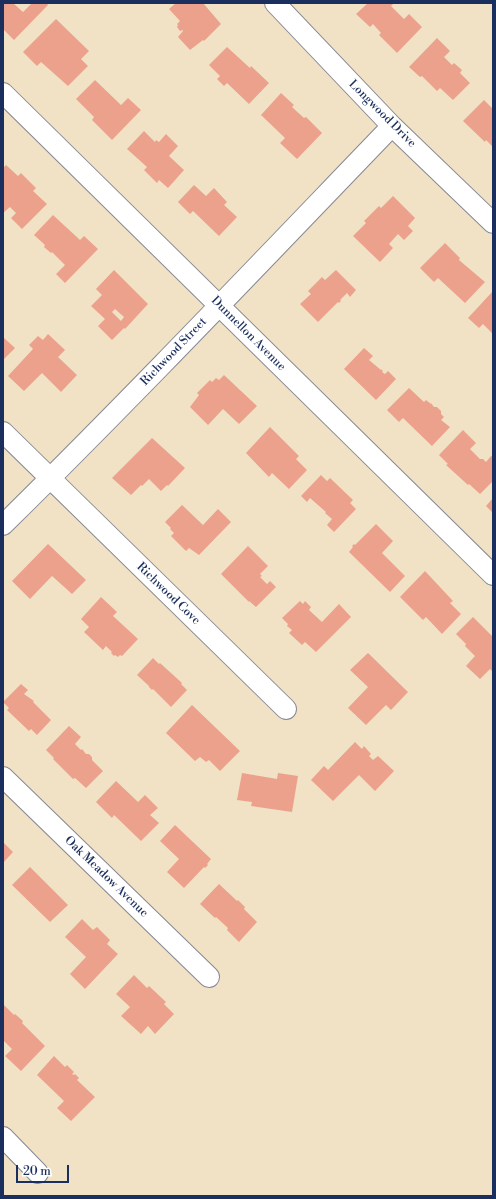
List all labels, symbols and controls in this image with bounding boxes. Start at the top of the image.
street label: Longwood Drive [345,77,419,151]
street label: Dunnellon Avenue [208,294,288,374]
street label: Richwood Street [138,315,210,389]
street label: Richwood Cove [133,560,203,628]
street label: Oak Meadow Avenue [61,833,151,921]
scale bar [18,1157,71,1183]
text: 20 m [23,1164,51,1179]

